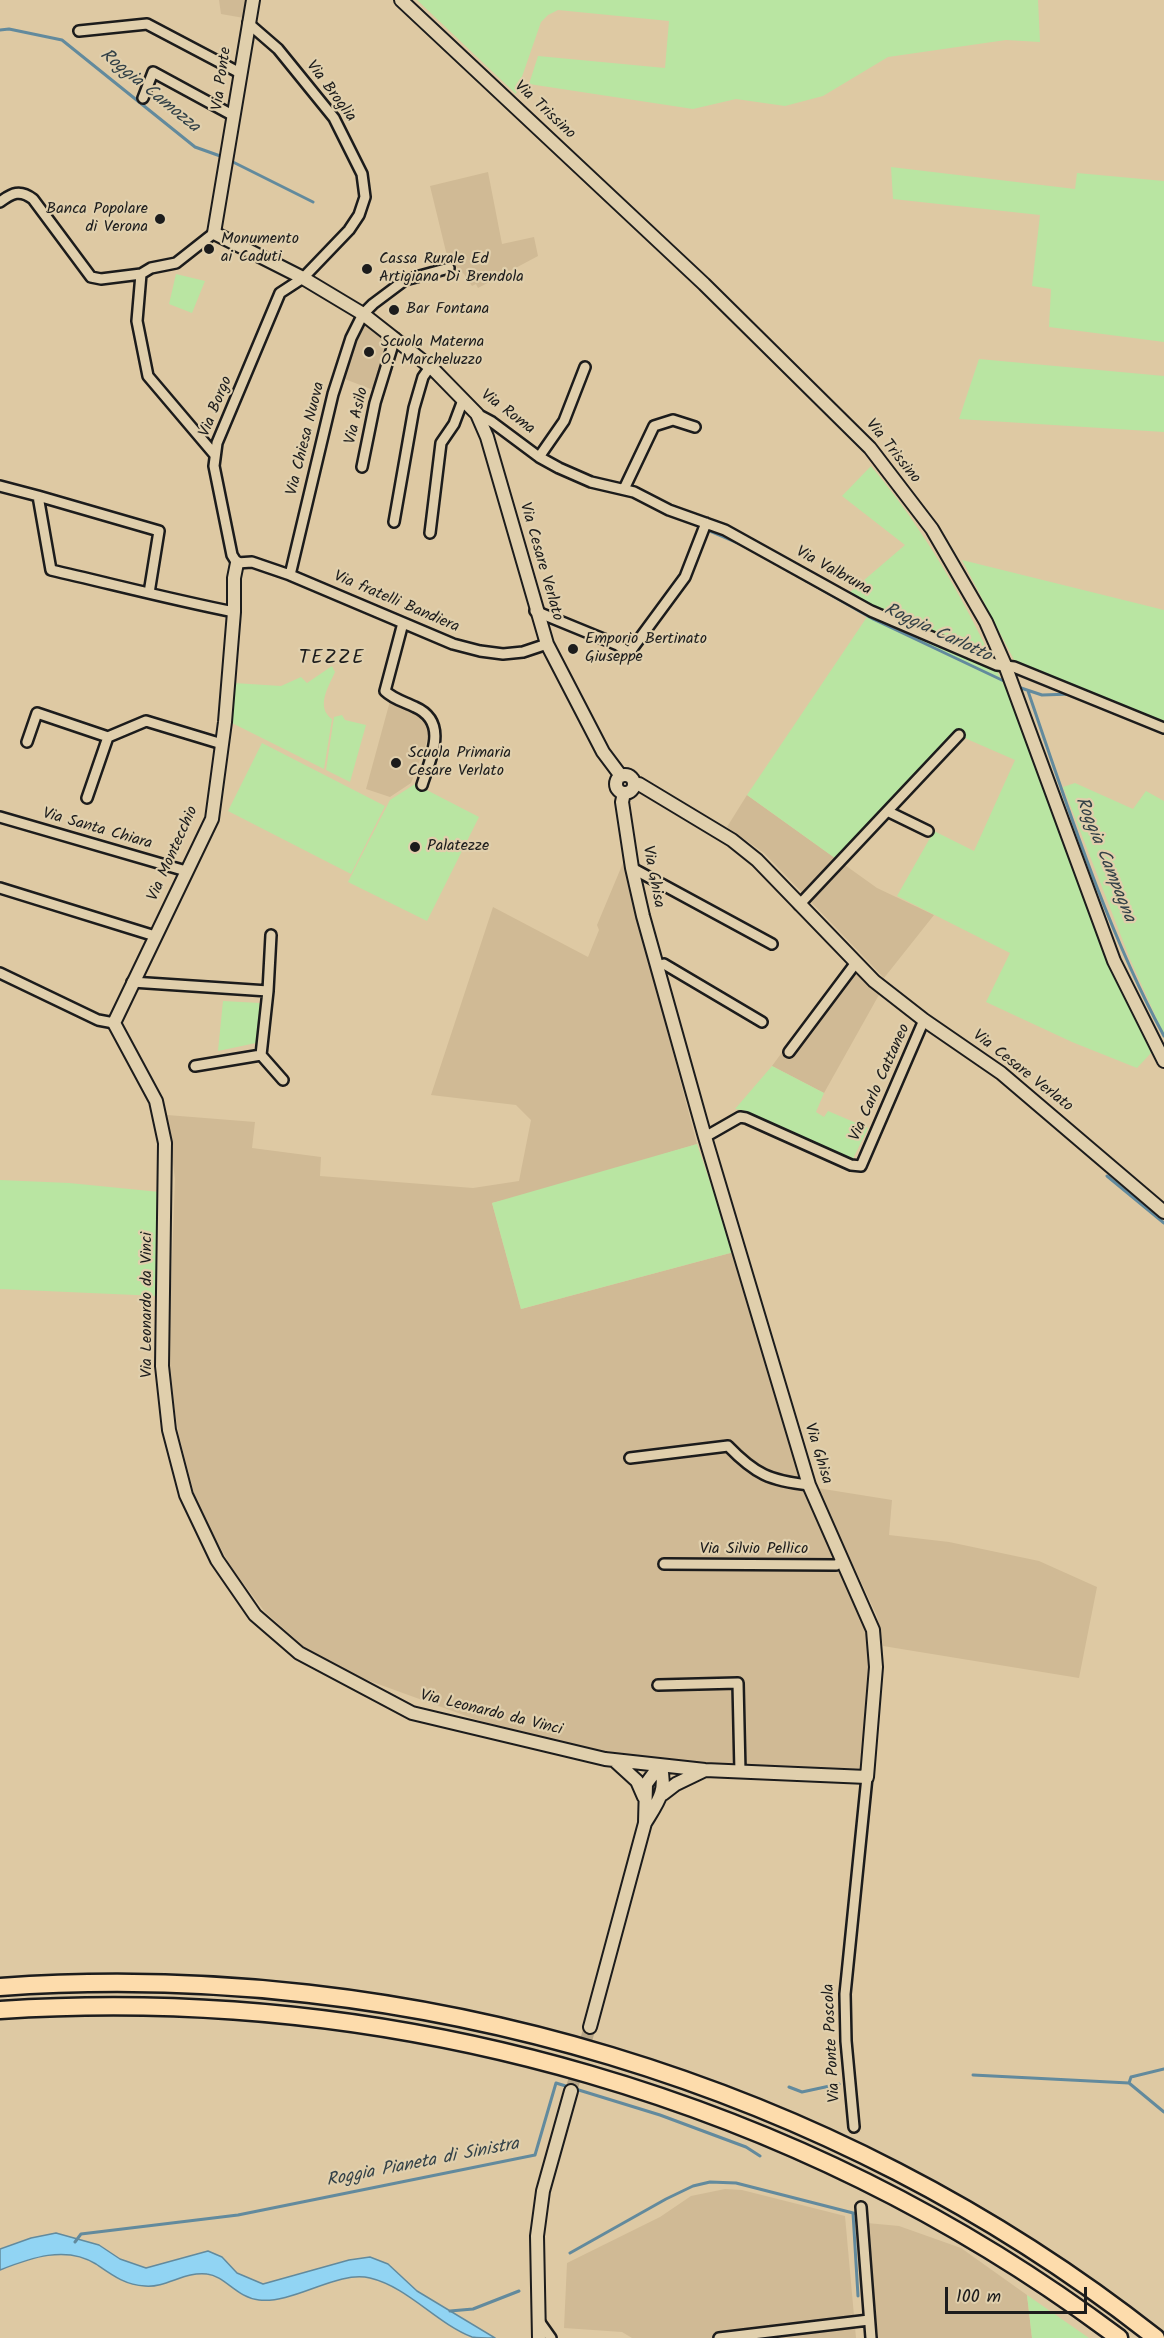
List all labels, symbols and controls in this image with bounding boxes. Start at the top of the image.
water label: Roggia Camozza [95,45,203,139]
street label: Via Ponte [209,46,237,112]
street label: Via Broglia [301,58,359,126]
street label: Via Trissino [509,78,579,144]
place label: Banca Popolare di Verona [46,200,148,238]
marker: Banca Popolare di Verona [153,212,167,226]
place label: Monumento ai Caduti [221,230,299,268]
marker: Monumento ai Caduti [202,242,216,256]
place label: Cassa Rurale Ed Artigiana Di Brendola [379,250,524,288]
marker: Cassa Rurale Ed Artigiana Di Brendola [360,262,374,276]
place label: Bar Fontana [406,300,489,320]
marker: Bar Fontana [387,303,401,317]
place label: Scuola Materna O. Marcheluzzo [381,333,484,371]
marker: Scuola Materna O. Marcheluzzo [362,345,376,359]
street label: Via Borgo [196,374,238,440]
street label: Via Chiesa Nuova [284,380,330,498]
street label: Via Asilo [342,386,374,446]
street label: Via Roma [476,386,538,440]
street label: Via Trissino [860,416,924,488]
street label: Via Cesare Verlato [514,501,566,623]
street label: Via Valbruna [792,543,874,601]
street label: Via fratelli Bandiera [330,568,462,638]
water label: Roggia Carlotto [880,600,994,668]
place label: Emporio Bertinato Giuseppe [585,630,707,668]
marker: Emporio Bertinato Giuseppe [566,642,580,656]
district label: TEZZE [299,648,365,672]
place label: Scuola Primaria Cesare Verlato [408,744,511,782]
marker: Scuola Primaria Cesare Verlato [389,756,403,770]
water label: Roggia Campagna [1069,794,1139,926]
street label: Via Montecchio [145,804,203,904]
street label: Via Santa Chiara [40,805,154,855]
place label: Palatezze [427,837,489,857]
marker: Palatezze [408,840,422,854]
street label: Via Ghisa [637,844,667,910]
street label: Via Carlo Cattaneo [847,1021,915,1145]
street label: Via Cesare Verlato [968,1027,1076,1117]
street label: Via Leonardo da Vinci [138,1232,158,1378]
street label: Via Ghisa [799,1421,835,1487]
street label: Via Silvio Pellico [700,1540,808,1560]
street label: Via Leonardo da Vinci [418,1687,564,1741]
street label: Via Ponte Poscola [820,1983,846,2103]
water label: Roggia Pianeta di Sinistra [325,2135,521,2193]
scale bar [948,2275,1090,2313]
text: 100 m [956,2283,1001,2312]

